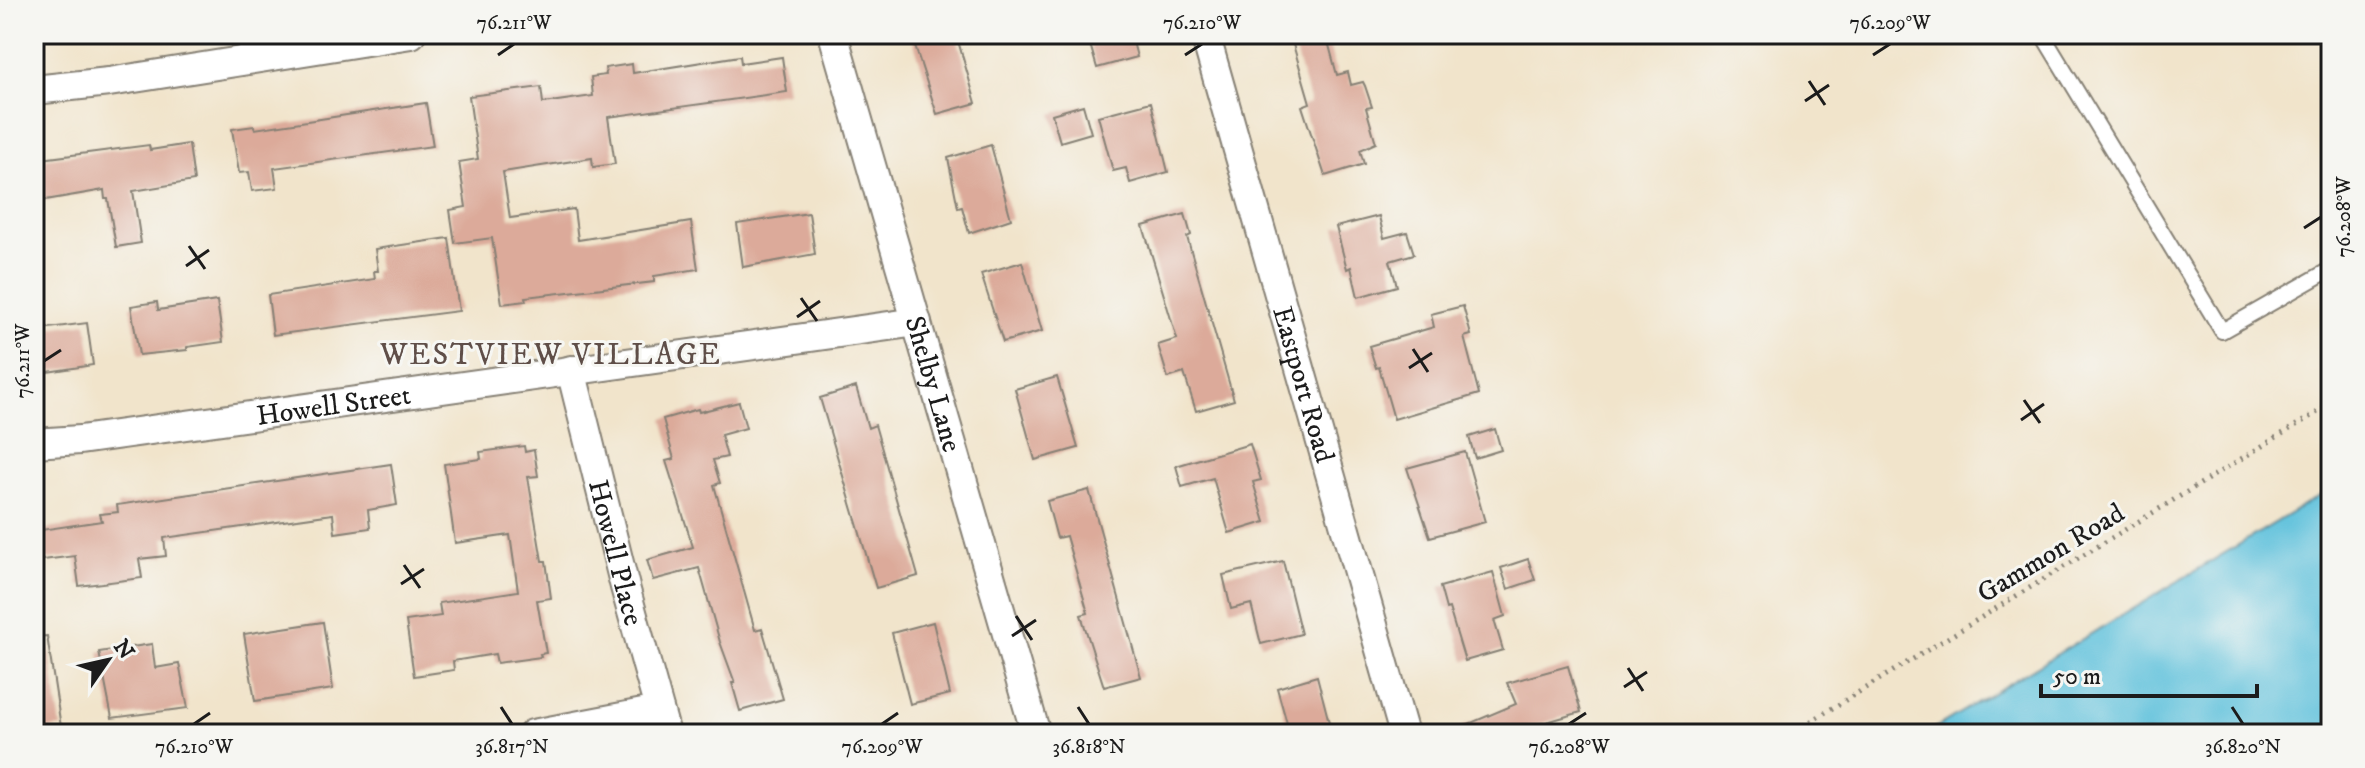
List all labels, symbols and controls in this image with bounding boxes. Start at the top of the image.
text: 76.211°W [477,11,552,36]
text: 76.210°W [1163,11,1242,36]
text: 76.209°W [1850,11,1931,36]
text: 76.208°W [2332,176,2357,257]
street label: Eastport Road [1264,302,1342,467]
street label: Shelby Lane [897,312,969,456]
text: 76.211°W [11,323,36,398]
district label: WESTVIEW VILLAGE [379,337,722,374]
street label: Howell Street [254,378,413,434]
street label: Howell Place [580,476,651,630]
street label: Gammon Road [1971,496,2131,611]
north arrow [68,620,148,700]
text: N [107,635,140,665]
scale bar [2041,648,2257,698]
text: 50 m [2053,662,2101,692]
text: 76.210°W [155,735,234,760]
text: 36.817°N [475,735,549,760]
text: 76.209°W [842,735,923,760]
text: 36.818°N [1053,735,1125,760]
text: 76.208°W [1529,735,1610,760]
text: 36.820°N [2205,735,2281,760]

